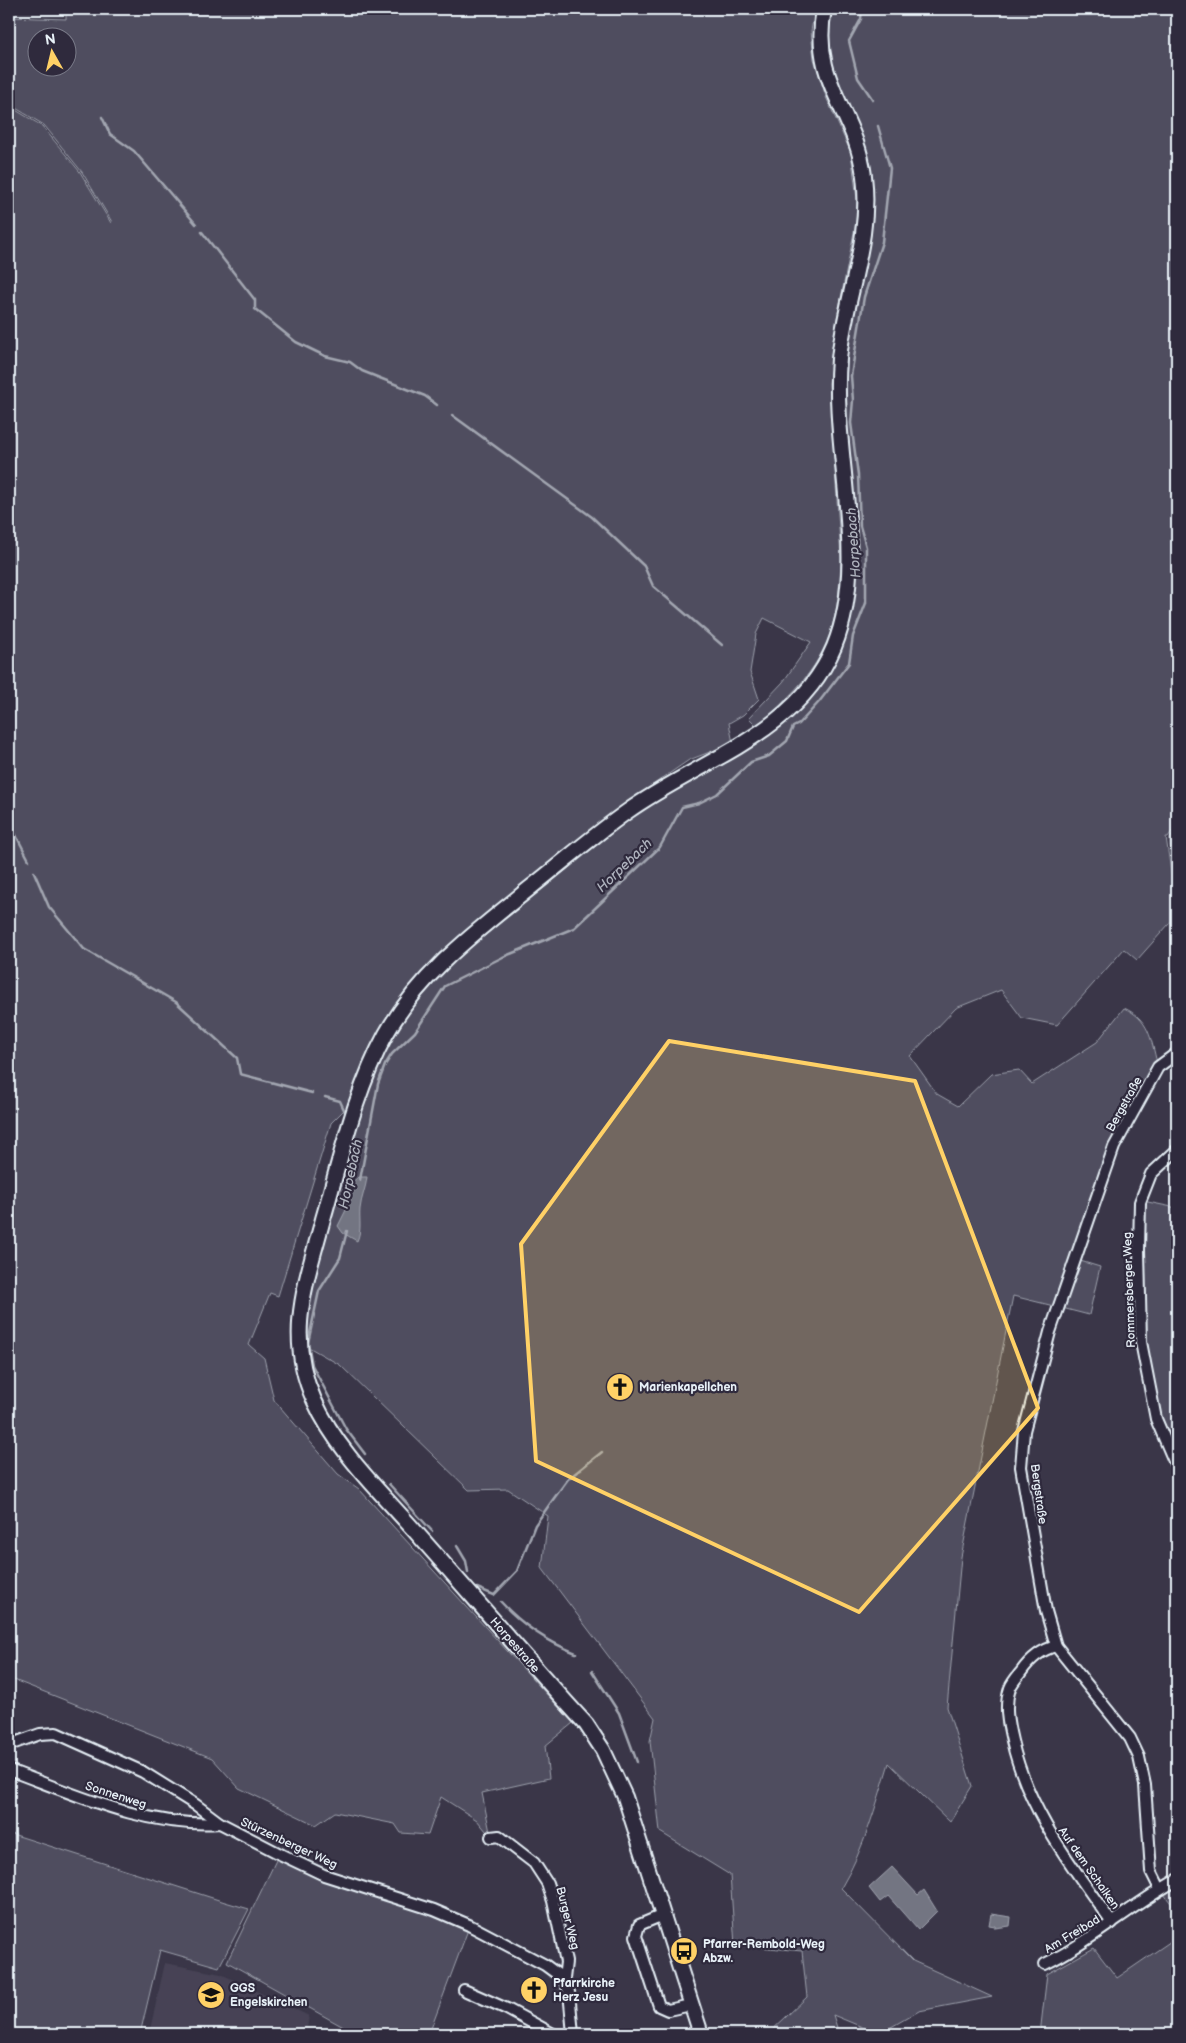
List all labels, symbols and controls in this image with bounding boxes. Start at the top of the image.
north arrow [28,28,78,78]
text: N [44,30,57,49]
water label: Horpebach [843,507,864,579]
water label: Horpebach [593,834,656,896]
street label: Bergstraße [1103,1074,1146,1134]
water label: Horpebach [335,1137,366,1210]
street label: Rommersberger Weg [1120,1232,1139,1348]
church icon: Marienkapellchen [605,1372,635,1402]
place label: Marienkapellchen [639,1380,737,1395]
street label: Bergstraße [1027,1463,1050,1525]
street label: Horpestraße [487,1615,543,1676]
street label: Sonnenweg [83,1779,148,1812]
street label: Stürzenberger Weg [238,1814,340,1872]
street label: Auf dem Schalken [1055,1824,1123,1913]
street label: Burger Weg [552,1885,583,1951]
street label: Am Freibad [1042,1912,1103,1957]
bus stop icon: Pfarrer-Rembold-Weg Abzw. [669,1936,699,1966]
place label: Pfarrer-Rembold-Weg Abzw. [702,1937,825,1966]
church icon: Pfarrkirche Herz Jesu [519,1975,549,2005]
place label: Pfarrkirche Herz Jesu [553,1976,615,2005]
school or university icon: GGS Engelskirchen [196,1980,226,2010]
place label: GGS Engelskirchen [230,1981,308,2010]

